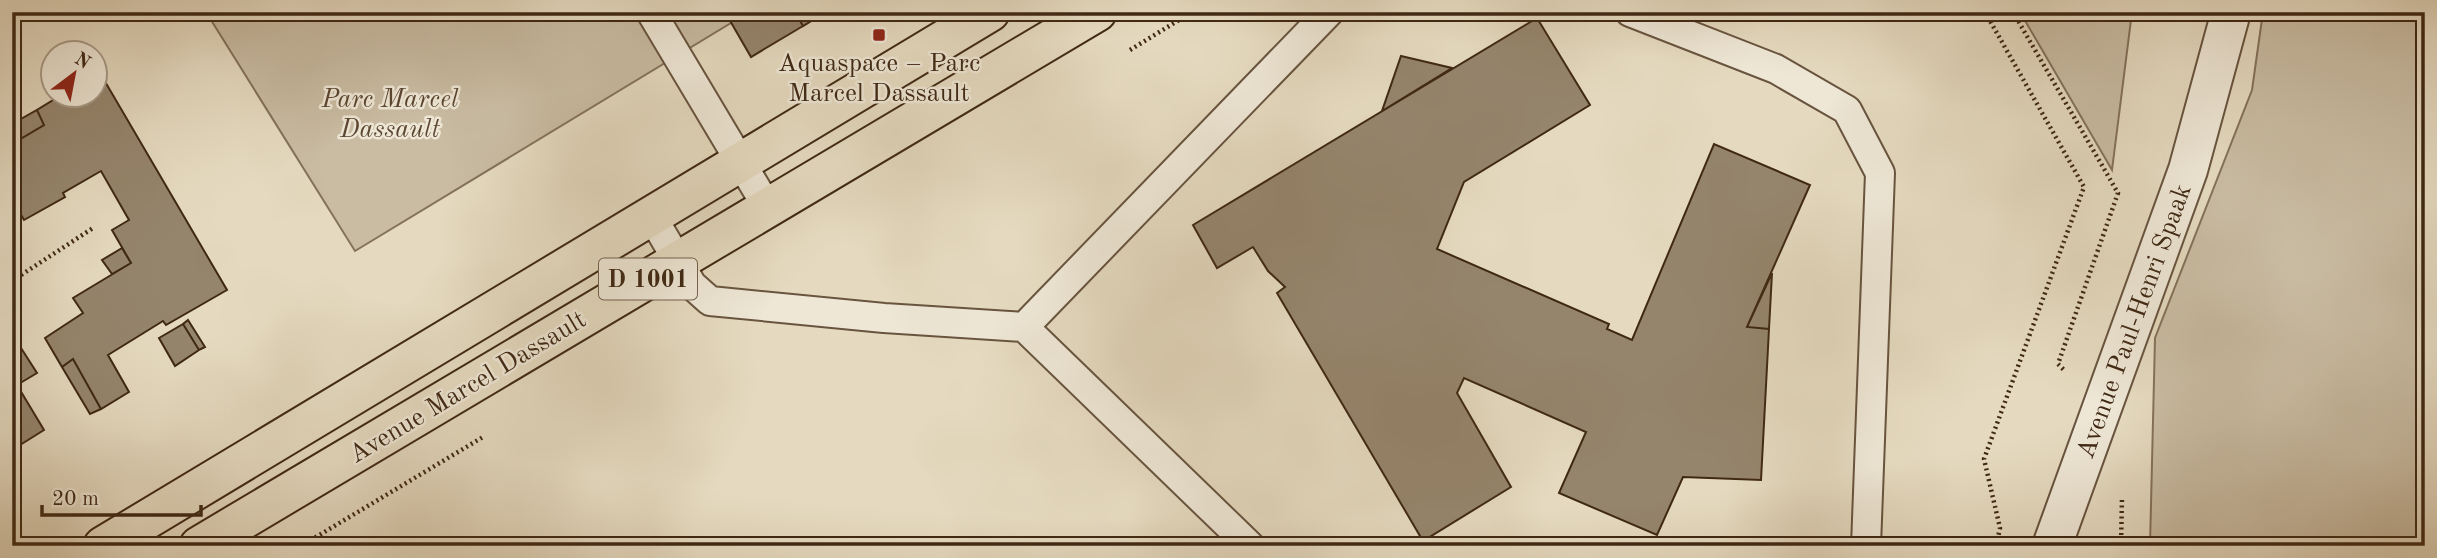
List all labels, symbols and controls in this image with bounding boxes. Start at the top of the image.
marker: Aquaspace – Parc Marcel Dassault [871,27,887,43]
north arrow [38,38,108,108]
text: N [70,50,93,74]
place label: Aquaspace – Parc Marcel Dassault [778,51,980,107]
park label: Parc Marcel Dassault [321,87,459,143]
street label: Avenue Paul-Henri Spaak [2073,181,2197,462]
road number: D 1001 [599,258,697,300]
street label: Avenue Marcel Dassault [345,307,591,469]
scale bar [42,474,201,518]
text: 20 m [52,489,99,510]

